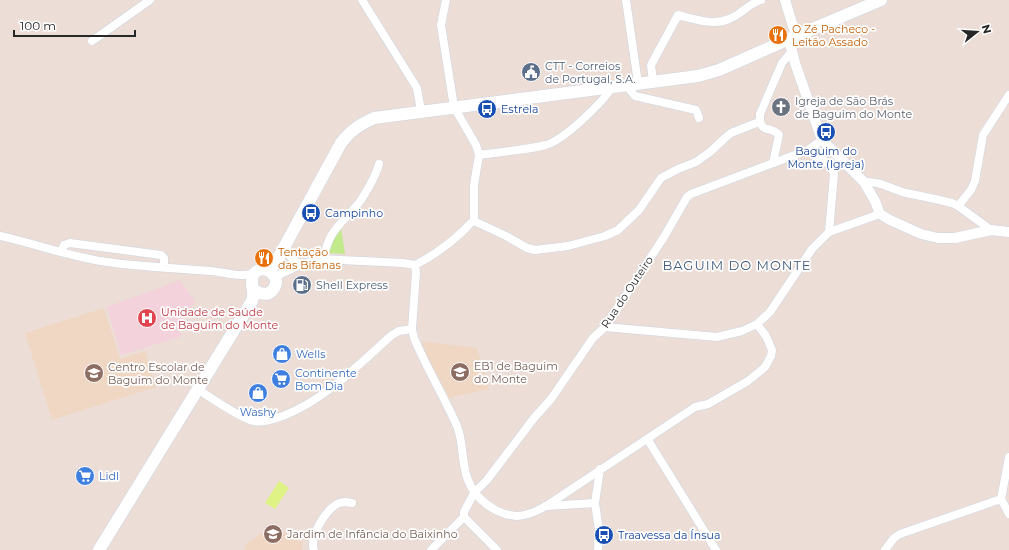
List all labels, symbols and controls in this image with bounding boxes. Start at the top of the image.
scale bar [14,12,135,38]
north arrow [957,12,997,52]
text: 100 m [20,18,56,33]
place label: O Zé Pacheco - Leitão Assado [792,22,875,49]
text: N [979,23,995,35]
restaurant icon: O Zé Pacheco - Leitão Assado [767,24,789,46]
place label: CTT - Correios de Portugal, S.A. [545,59,636,86]
public building icon: CTT - Correios de Portugal, S.A. [520,61,542,83]
place label: Igreja de São Brás de Baguim do Monte [795,94,913,121]
church icon: Igreja de São Brás de Baguim do Monte [770,96,792,118]
bus stop icon: Estrela [476,98,498,120]
place label: Estrela [501,102,538,116]
bus stop icon: Baguim do Monte (Igreja) [815,121,837,143]
place label: Baguim do Monte (Igreja) [787,144,865,171]
bus stop icon: Campinho [300,202,322,224]
place label: Campinho [325,206,383,220]
place label: Tentação das Bifanas [278,245,341,272]
restaurant icon: Tentação das Bifanas [253,247,275,269]
street label: Rua do Outeiro [598,253,656,331]
district label: BAGUIM DO MONTE [662,257,812,273]
fuel station icon: Shell Express [291,274,313,296]
place label: Shell Express [316,278,388,292]
place label: Unidade de Saúde de Baguim do Monte [161,305,279,332]
hospital icon: Unidade de Saúde de Baguim do Monte [136,307,158,329]
shop icon: Wells [271,343,293,365]
place label: Wells [296,347,326,361]
place label: EB1 de Baguim do Monte [474,359,558,386]
place label: Centro Escolar de Baguim do Monte [108,360,209,387]
school or university icon: EB1 de Baguim do Monte [449,361,471,383]
school or university icon: Centro Escolar de Baguim do Monte [83,362,105,384]
place label: Continente Bom Dia [295,366,357,393]
supermarket icon: Continente Bom Dia [270,368,292,390]
shop icon: Washy [247,382,269,404]
place label: Washy [240,405,276,419]
supermarket icon: Lidl [74,465,96,487]
place label: Lidl [99,469,119,483]
school or university icon: Jardim de Infância do Baixinho [262,523,284,545]
bus stop icon: Traavessa da Ínsua [593,524,615,546]
place label: Jardim de Infância do Baixinho [286,527,458,541]
place label: Traavessa da Ínsua [618,528,720,542]

